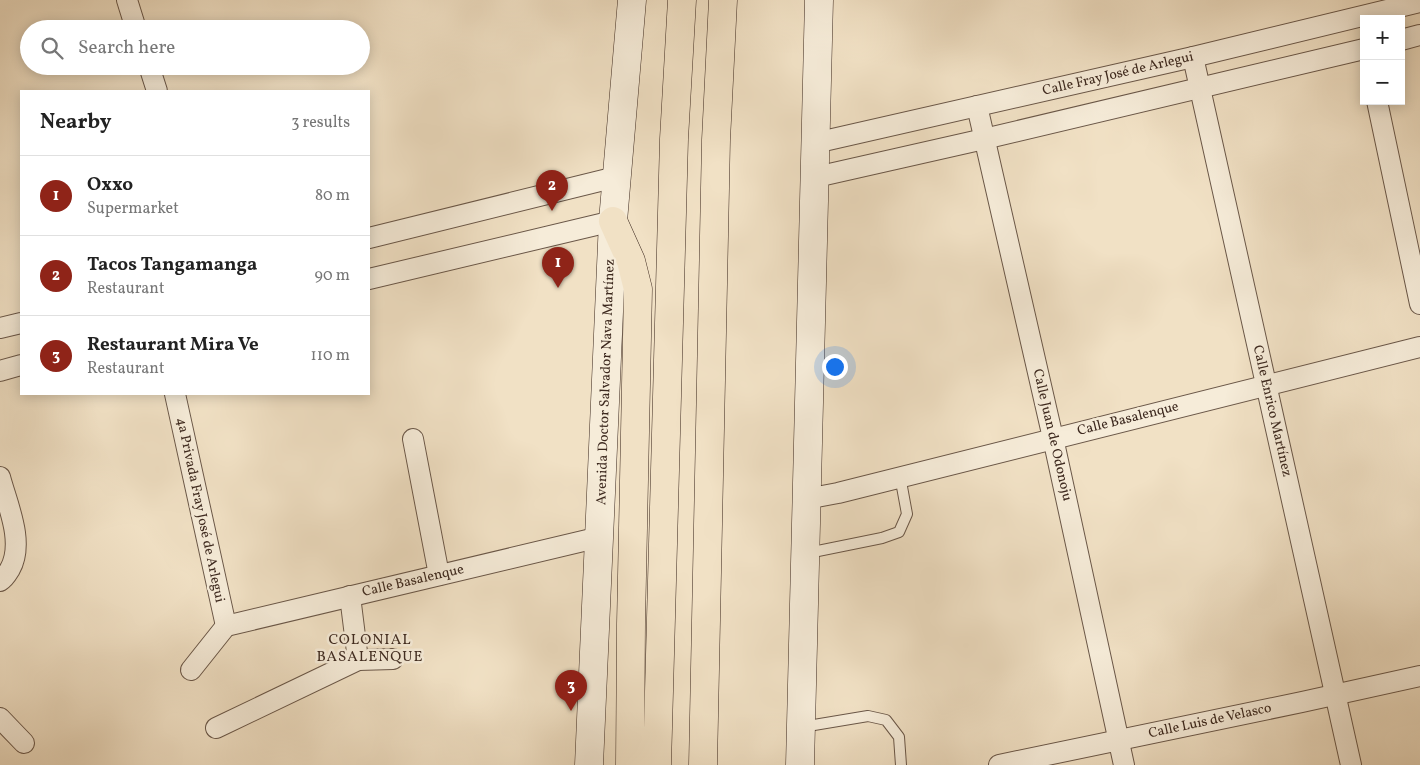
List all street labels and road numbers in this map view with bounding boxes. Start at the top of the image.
street label: Calle Fray José de Arlegui [1041,47,1195,101]
street label: Avenida Doctor Salvador Nava Martínez [592,259,620,505]
street label: Calle Enrico Martínez [1248,343,1296,479]
street label: Calle Juan de Odonoju [1028,367,1076,503]
street label: Calle Basalenque [1075,397,1181,441]
street label: 4a Privada Fray José de Arlegui [171,416,229,604]
street label: Calle Basalenque [360,560,466,602]
street label: Calle Luis de Velasco [1147,699,1273,743]

